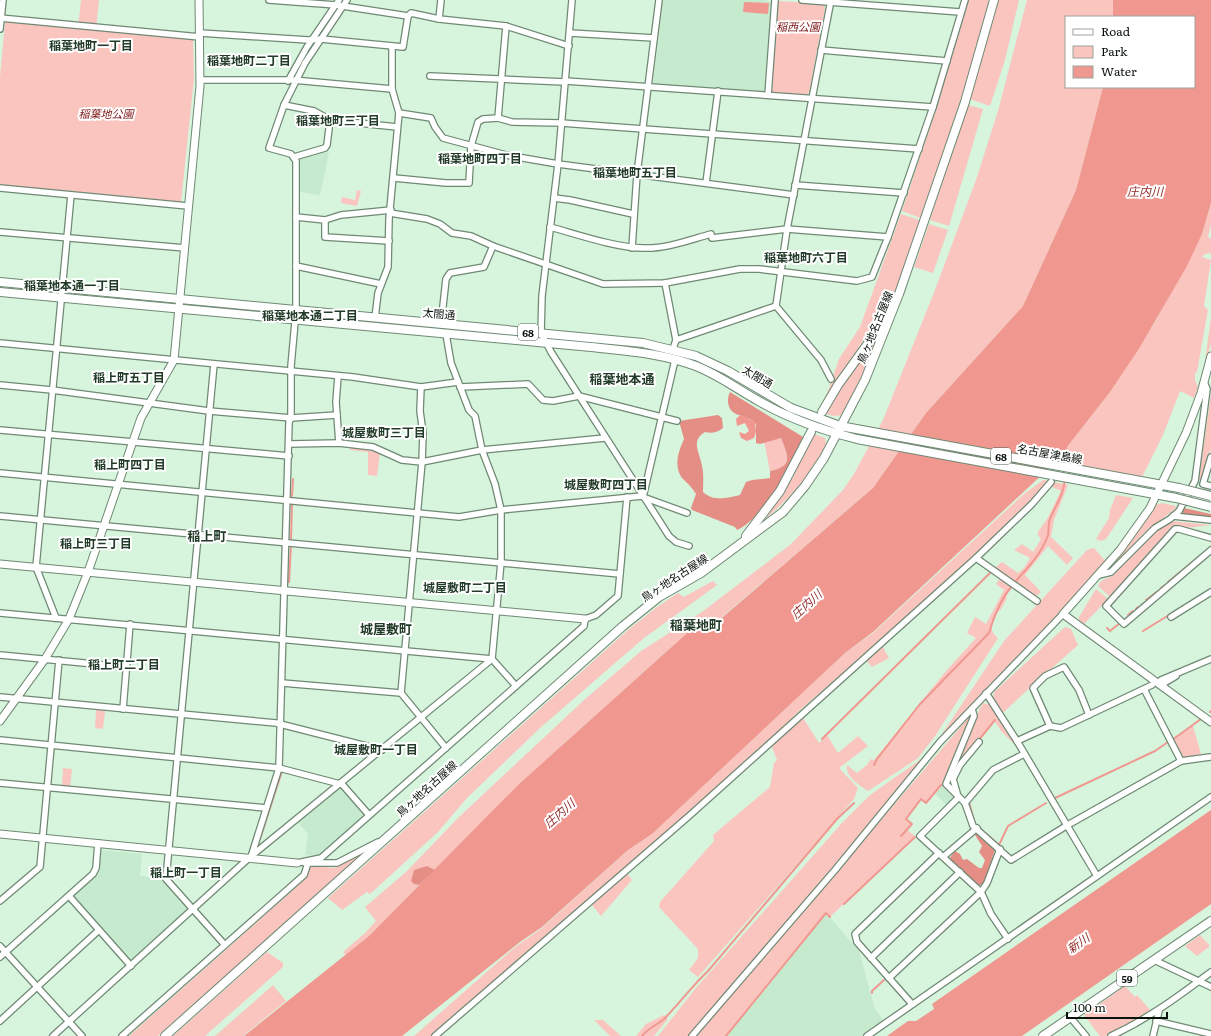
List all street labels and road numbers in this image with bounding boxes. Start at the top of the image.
street label: 鳥ヶ地名古屋線 [852,288,896,366]
street label: 太閤通 [422,304,456,322]
road number: 68 [518,324,538,340]
street label: 太閤通 [740,361,776,391]
street label: 名古屋津島線 [1016,439,1084,467]
road number: 68 [991,448,1011,464]
street label: 鳥ヶ地名古屋線 [637,549,711,605]
street label: 鳥ヶ地名古屋線 [392,756,460,820]
road number: 59 [1117,970,1137,986]

